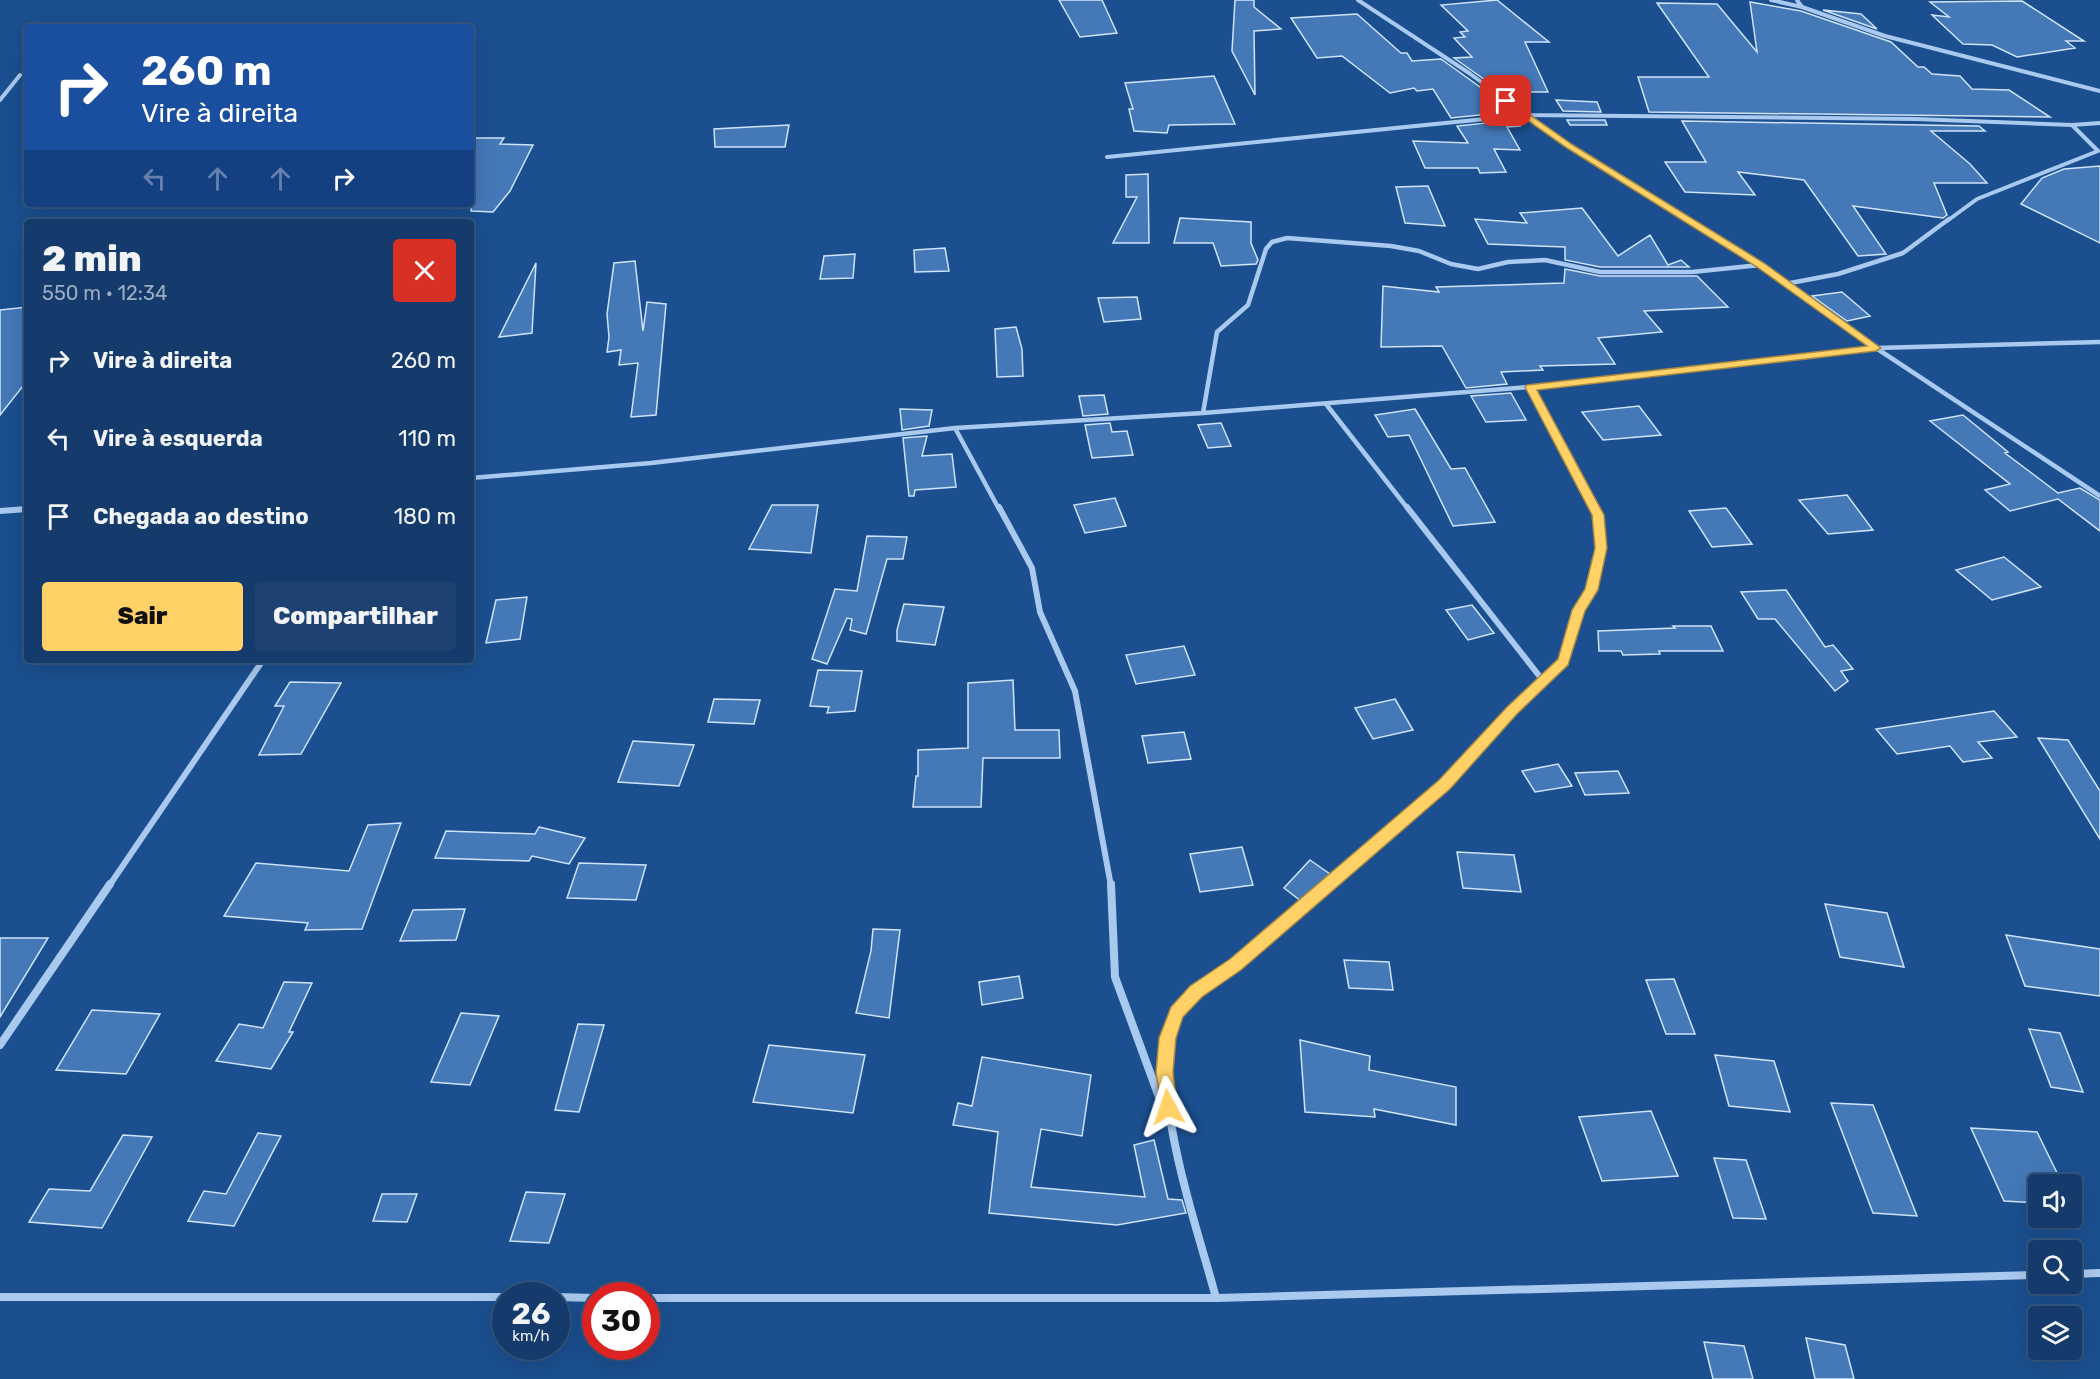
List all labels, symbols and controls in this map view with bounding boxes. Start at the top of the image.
text: 260 m [141,46,272,96]
icon: right [42,48,120,126]
pin [1480,75,1531,126]
icon: arrive [1489,84,1522,117]
text: Vire à direita [141,97,298,129]
icon: left [138,162,171,195]
icon: ahead [201,162,234,195]
icon: ahead [264,162,297,195]
icon: right [327,162,360,195]
text: 2 min [42,237,142,280]
button: close [393,239,456,302]
text: 550 m · 12:34 [42,281,167,305]
icon: right [42,344,75,377]
text: Vire à direita [93,347,232,374]
text: 260 m [391,347,456,374]
icon: left [42,422,75,455]
text: Vire à esquerda [93,425,263,452]
text: 110 m [398,425,456,452]
icon: arrive [42,500,75,533]
text: Chegada ao destino [93,503,309,530]
text: 180 m [394,503,456,530]
button: Sair [42,582,243,651]
button: Compartilhar [255,582,456,651]
position arrow [1136,1075,1200,1139]
map controls [2028,1174,2082,1360]
button: sound [2028,1174,2082,1228]
button: search [2028,1240,2082,1294]
speed limit sign: 30 [582,1282,660,1360]
text: 26 [511,1296,551,1332]
button: layers [2028,1306,2082,1360]
text: km/h [512,1327,550,1345]

